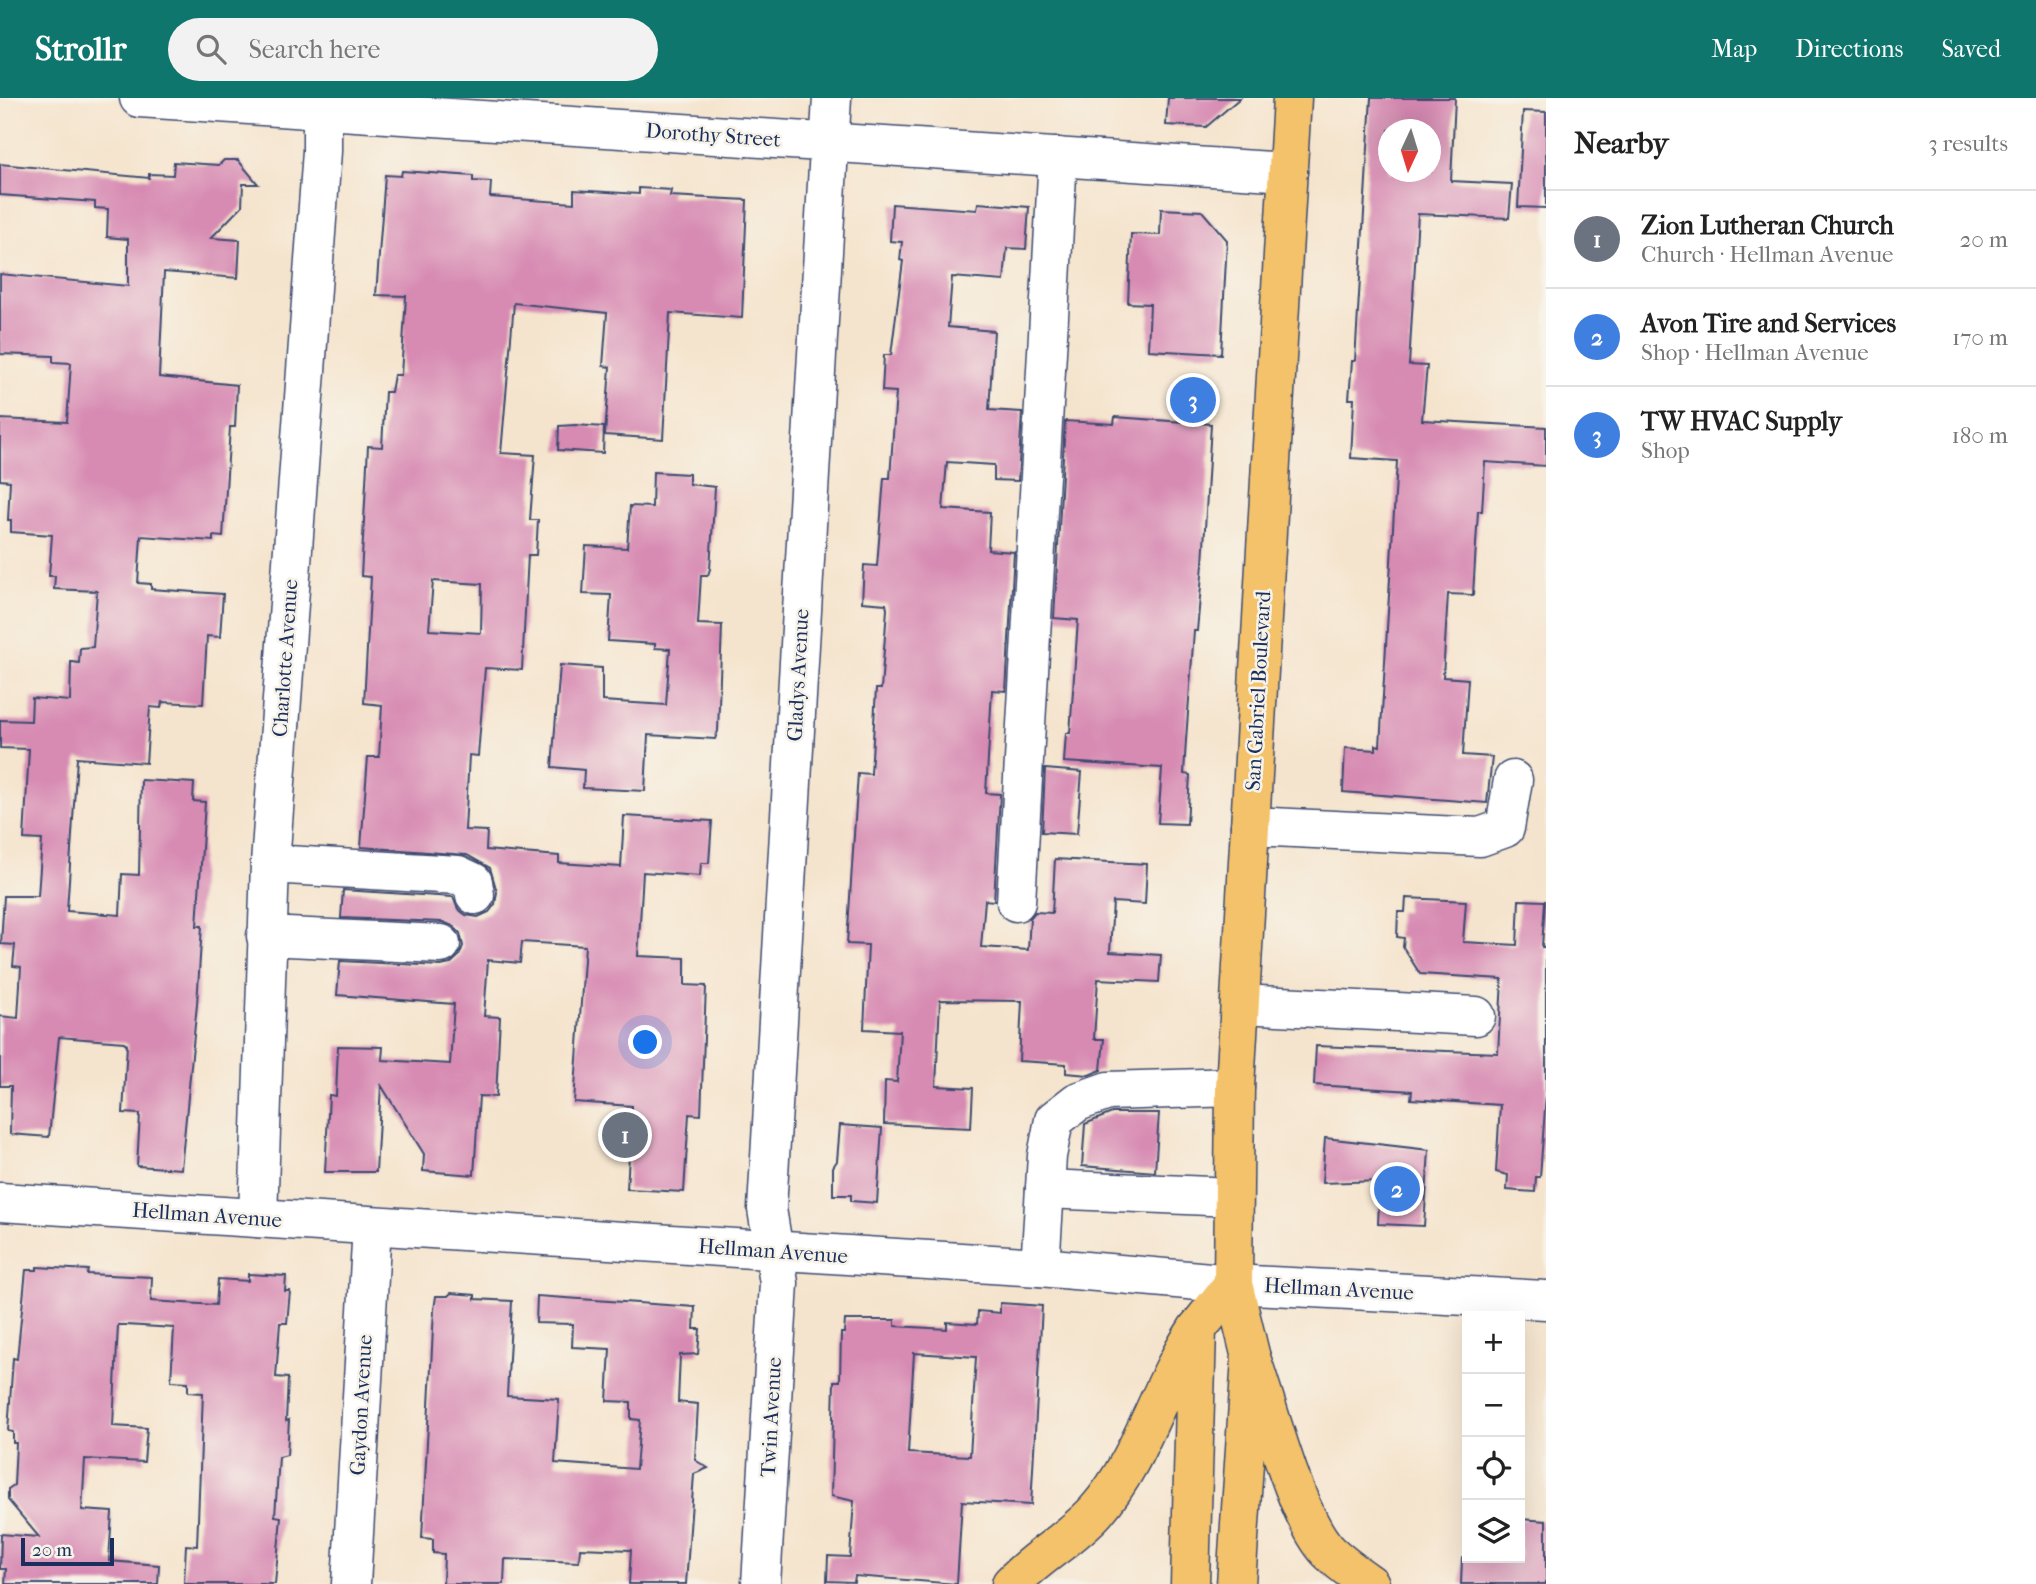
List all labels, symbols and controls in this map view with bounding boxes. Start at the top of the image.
search box [168,18,658,81]
text: Strollr [35,30,126,69]
icon: search [192,30,230,68]
text: Search here [248,34,380,65]
text: Map [1711,35,1757,63]
text: Directions [1795,35,1903,63]
text: Saved [1941,35,2001,63]
street label: Dorothy Street [645,118,782,152]
north arrow [1378,119,1441,182]
text: Nearby [1574,126,1669,161]
text: 3 results [1928,130,2008,157]
text: Zion Lutheran Church [1641,210,1894,241]
text: 1 [1593,226,1601,253]
text: 20 m [1959,226,2008,253]
text: Church · Hellman Avenue [1641,241,1894,268]
text: Avon Tire and Services [1641,308,1896,339]
text: 2 [1591,324,1603,351]
text: 170 m [1952,324,2008,351]
text: Shop · Hellman Avenue [1641,339,1869,366]
pin: 3 [1170,374,1216,426]
text: TW HVAC Supply [1641,406,1842,437]
text: 3 [1592,422,1602,449]
text: 180 m [1951,422,2008,449]
text: Shop [1641,437,1690,464]
street label: Charlotte Avenue [268,578,302,738]
street label: San Gabriel Boulevard [1241,590,1275,792]
street label: Gladys Avenue [783,608,813,742]
your location [628,1025,662,1059]
pin: 1 [602,1109,648,1161]
pin: 2 [1374,1163,1420,1215]
street label: Hellman Avenue [131,1198,283,1232]
street label: Hellman Avenue [697,1234,849,1268]
street label: Hellman Avenue [1264,1273,1414,1305]
map controls [1462,1311,1525,1563]
button: + [1462,1311,1525,1374]
street label: Gaydon Avenue [345,1334,377,1476]
street label: Twin Avenue [756,1356,786,1478]
button: − [1462,1374,1525,1437]
button: locate [1462,1437,1525,1500]
button: layers [1462,1500,1525,1563]
scale bar [21,1535,114,1567]
text: 20 m [32,1539,72,1561]

